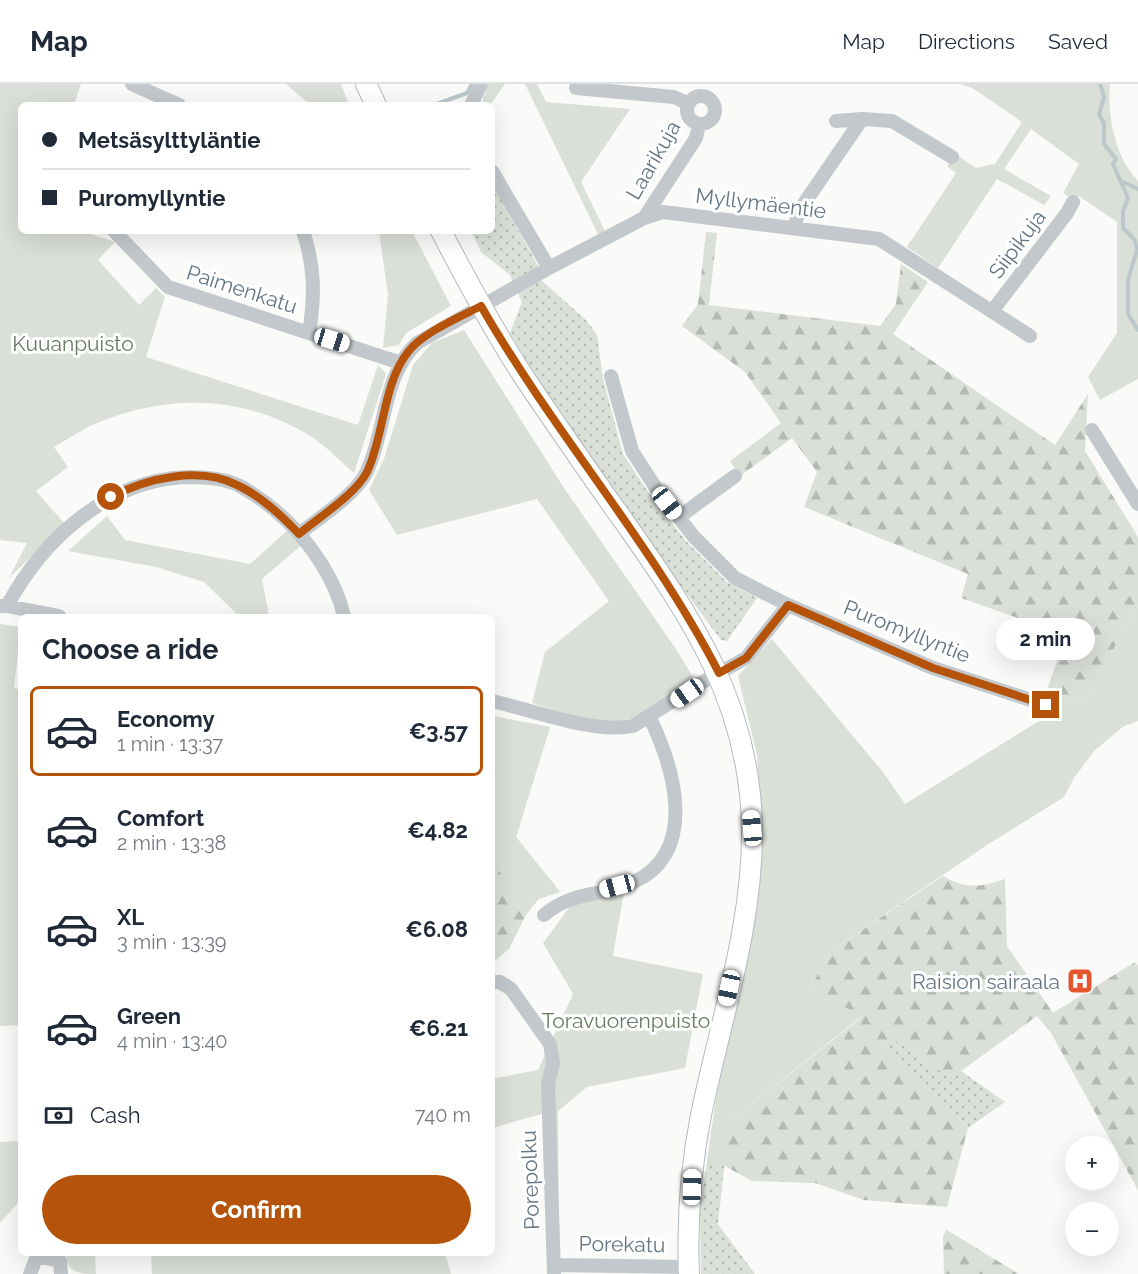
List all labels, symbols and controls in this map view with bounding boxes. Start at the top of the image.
text: Map [30,25,88,58]
text: Map [842,29,885,54]
text: Directions [918,29,1015,54]
text: Saved [1048,29,1108,54]
street label: Laarikuja [620,116,686,204]
text: Metsäsylttyläntie [78,127,260,153]
street label: Myllymäentie [694,183,828,223]
text: Puromyllyntie [78,185,225,211]
street label: Siipikuja [983,205,1051,283]
street label: Paimenkatu [184,259,300,319]
car [312,326,352,354]
park label: Kuuanpuisto [12,331,134,356]
route start [97,483,124,510]
car [649,483,685,523]
street label: Puromyllyntie [840,594,974,668]
callout: 2 min [996,618,1096,660]
text: 2 min [1020,627,1071,651]
text: Choose a ride [42,634,218,665]
car [667,675,707,711]
route end [1032,691,1059,718]
icon: car [45,704,99,758]
text: Economy [117,706,215,732]
text: €3.57 [409,718,468,744]
text: 1 min · 13:37 [117,732,223,756]
icon: car [45,803,99,857]
text: Comfort [117,805,204,831]
car [741,809,763,847]
text: €4.82 [407,817,468,843]
text: 2 min · 13:38 [117,831,226,855]
car [597,873,637,899]
icon: car [45,902,99,956]
text: XL [117,904,144,930]
text: €6.08 [405,916,468,942]
text: 3 min · 13:39 [117,930,227,954]
hospital icon: Raision sairaala [1065,966,1095,996]
car [716,969,742,1007]
place label: Raision sairaala [912,969,1060,994]
icon: car [45,1001,99,1055]
text: Green [117,1003,181,1029]
park label: Toravuorenpuisto [542,1008,710,1033]
text: €6.21 [409,1015,468,1041]
text: 4 min · 13:40 [117,1029,228,1053]
icon: cash [42,1099,75,1132]
text: Cash [90,1102,141,1128]
text: 740 m [415,1103,471,1127]
street label: Porepolku [516,1130,544,1230]
map controls [1065,1136,1119,1256]
button: + [1065,1136,1119,1190]
car [683,1169,701,1205]
button: Confirm [42,1175,471,1244]
button: − [1065,1202,1119,1256]
street label: Porekatu [578,1231,666,1257]

